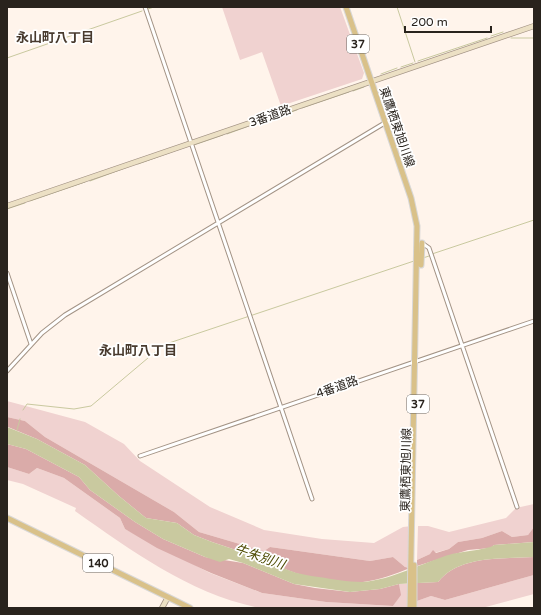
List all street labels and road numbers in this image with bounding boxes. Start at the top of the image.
road number: 37 [347,35,369,53]
street label: 東鷹栖東旭川線 [377,85,417,169]
street label: 3番道路 [247,102,293,130]
street label: 4番道路 [314,373,360,401]
road number: 37 [407,395,429,413]
street label: 東鷹栖東旭川線 [398,428,414,512]
road number: 140 [83,554,113,572]

